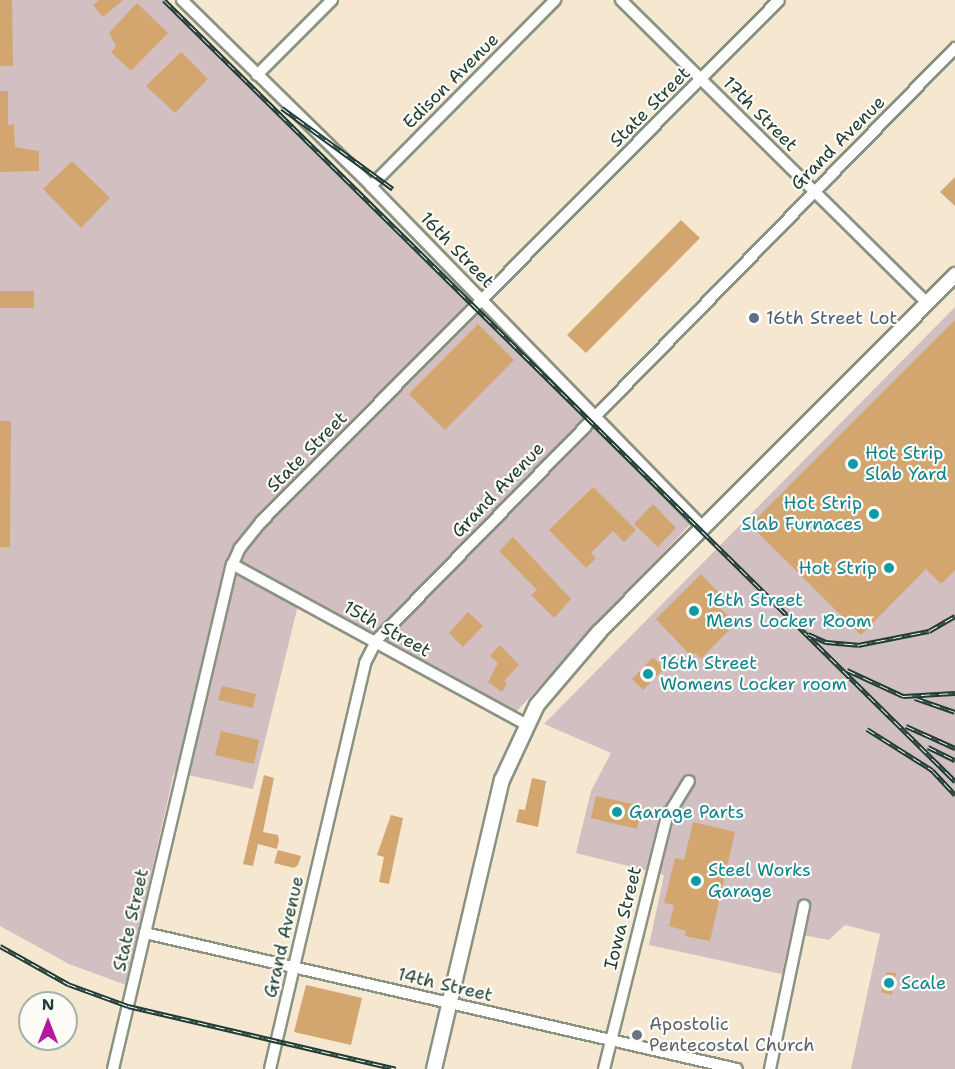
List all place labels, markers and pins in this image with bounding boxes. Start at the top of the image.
place label: 16th Street Lot [766,307,897,329]
marker: 16th Street Lot [747,311,761,325]
place label: Hot Strip Slab Yard [865,443,947,486]
marker: Hot Strip Slab Yard [846,457,860,471]
place label: Hot Strip Slab Furnaces [742,493,862,536]
marker: Hot Strip Slab Furnaces [867,507,881,521]
place label: Hot Strip [799,557,877,579]
marker: Hot Strip [882,561,896,575]
place label: 16th Street Mens Locker Room [706,590,872,632]
marker: 16th Street Mens Locker Room [687,604,701,618]
place label: 16th Street Womens Locker room [660,653,847,696]
marker: 16th Street Womens Locker room [641,667,655,681]
place label: Garage Parts [629,801,744,823]
marker: Garage Parts [610,805,624,819]
place label: Steel Works Garage [708,860,811,902]
marker: Steel Works Garage [689,874,703,888]
place label: Scale [901,972,946,994]
marker: Scale [882,976,896,990]
place label: Apostolic Pentecostal Church [649,1014,815,1056]
marker: Apostolic Pentecostal Church [630,1028,644,1042]

